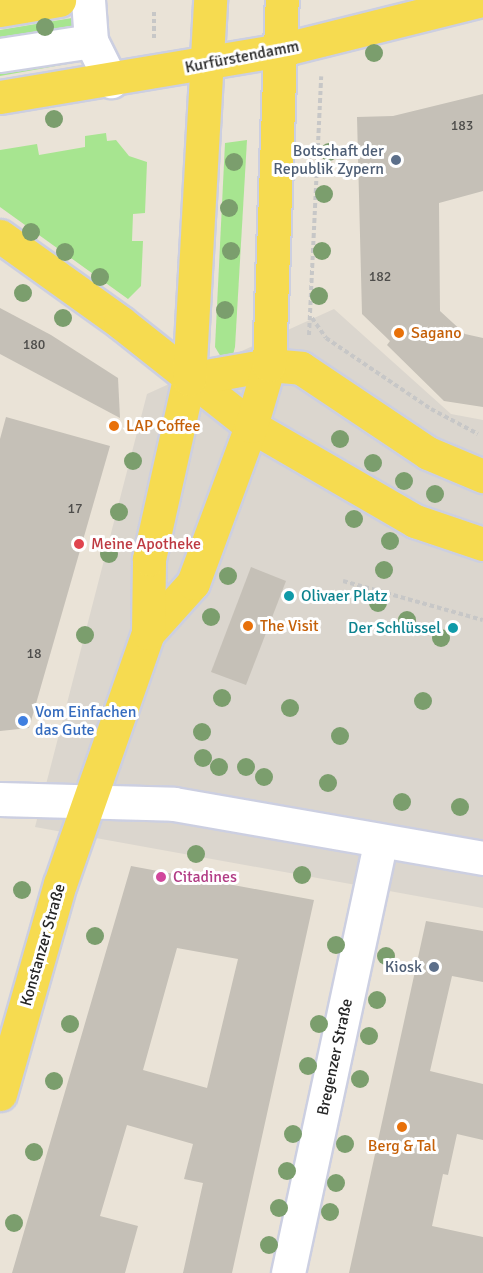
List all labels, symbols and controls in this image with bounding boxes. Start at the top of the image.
street label: Kurfürstendamm [183,37,301,77]
house number: 183 [451,118,473,134]
place label: Botschaft der Republik Zypern [273,141,384,179]
marker: Botschaft der Republik Zypern [389,153,403,167]
house number: 182 [369,269,391,285]
place label: Sagano [411,323,462,343]
marker: Sagano [392,326,406,340]
house number: 180 [23,337,45,353]
place label: LAP Coffee [126,416,200,436]
marker: LAP Coffee [107,419,121,433]
house number: 17 [67,501,83,517]
place label: Meine Apotheke [91,534,201,554]
marker: Meine Apotheke [72,537,86,551]
place label: Olivaer Platz [301,586,388,606]
marker: Olivaer Platz [282,589,296,603]
place label: The Visit [260,616,319,636]
place label: Der Schlüssel [348,618,441,638]
marker: The Visit [241,619,255,633]
marker: Der Schlüssel [446,621,460,635]
house number: 18 [26,646,42,662]
place label: Vom Einfachen das Gute [35,702,136,740]
marker: Vom Einfachen das Gute [16,714,30,728]
place label: Citadines [173,867,237,887]
marker: Citadines [154,870,168,884]
street label: Konstanzer Straße [16,882,70,1008]
place label: Kiosk [385,957,422,977]
marker: Kiosk [427,960,441,974]
street label: Bregenzer Straße [313,997,357,1117]
marker: Berg & Tal [395,1120,409,1134]
place label: Berg & Tal [368,1136,436,1156]

